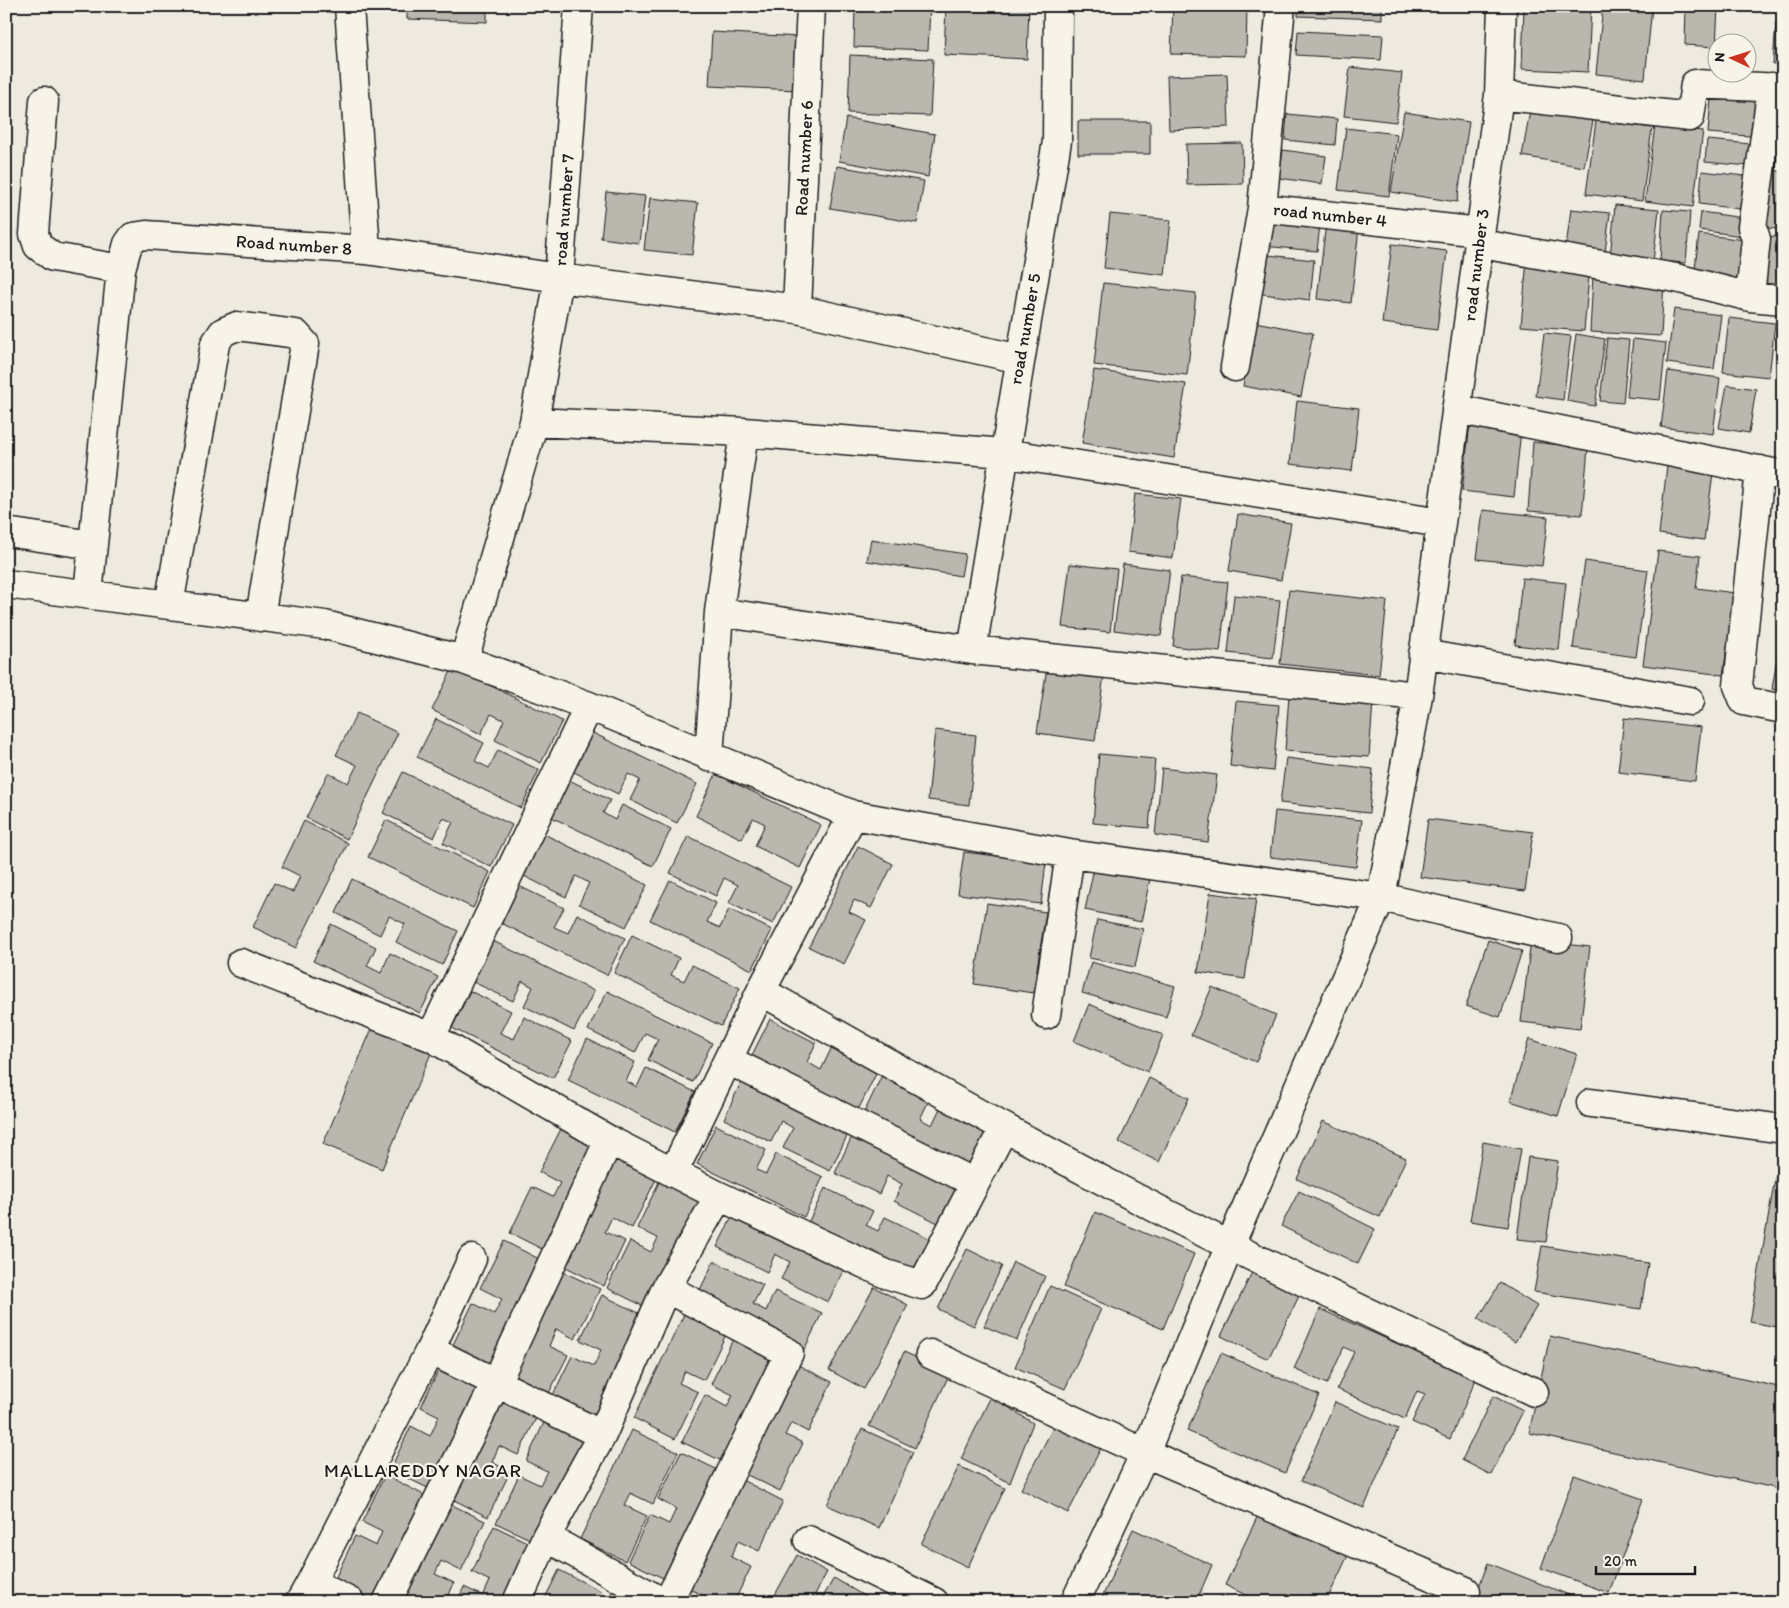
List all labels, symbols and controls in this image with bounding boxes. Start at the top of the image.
north arrow [1706,32,1756,82]
text: N [1711,52,1728,62]
street label: Road number 6 [790,100,818,216]
street label: road number 7 [549,153,579,267]
street label: road number 4 [1272,198,1388,232]
street label: road number 3 [1458,207,1494,323]
street label: Road number 8 [235,230,353,260]
street label: road number 5 [1004,272,1046,386]
district label: MALLAREDDY NAGAR [324,1459,522,1482]
scale bar [1596,1543,1695,1575]
text: 20 m [1604,1552,1638,1570]

